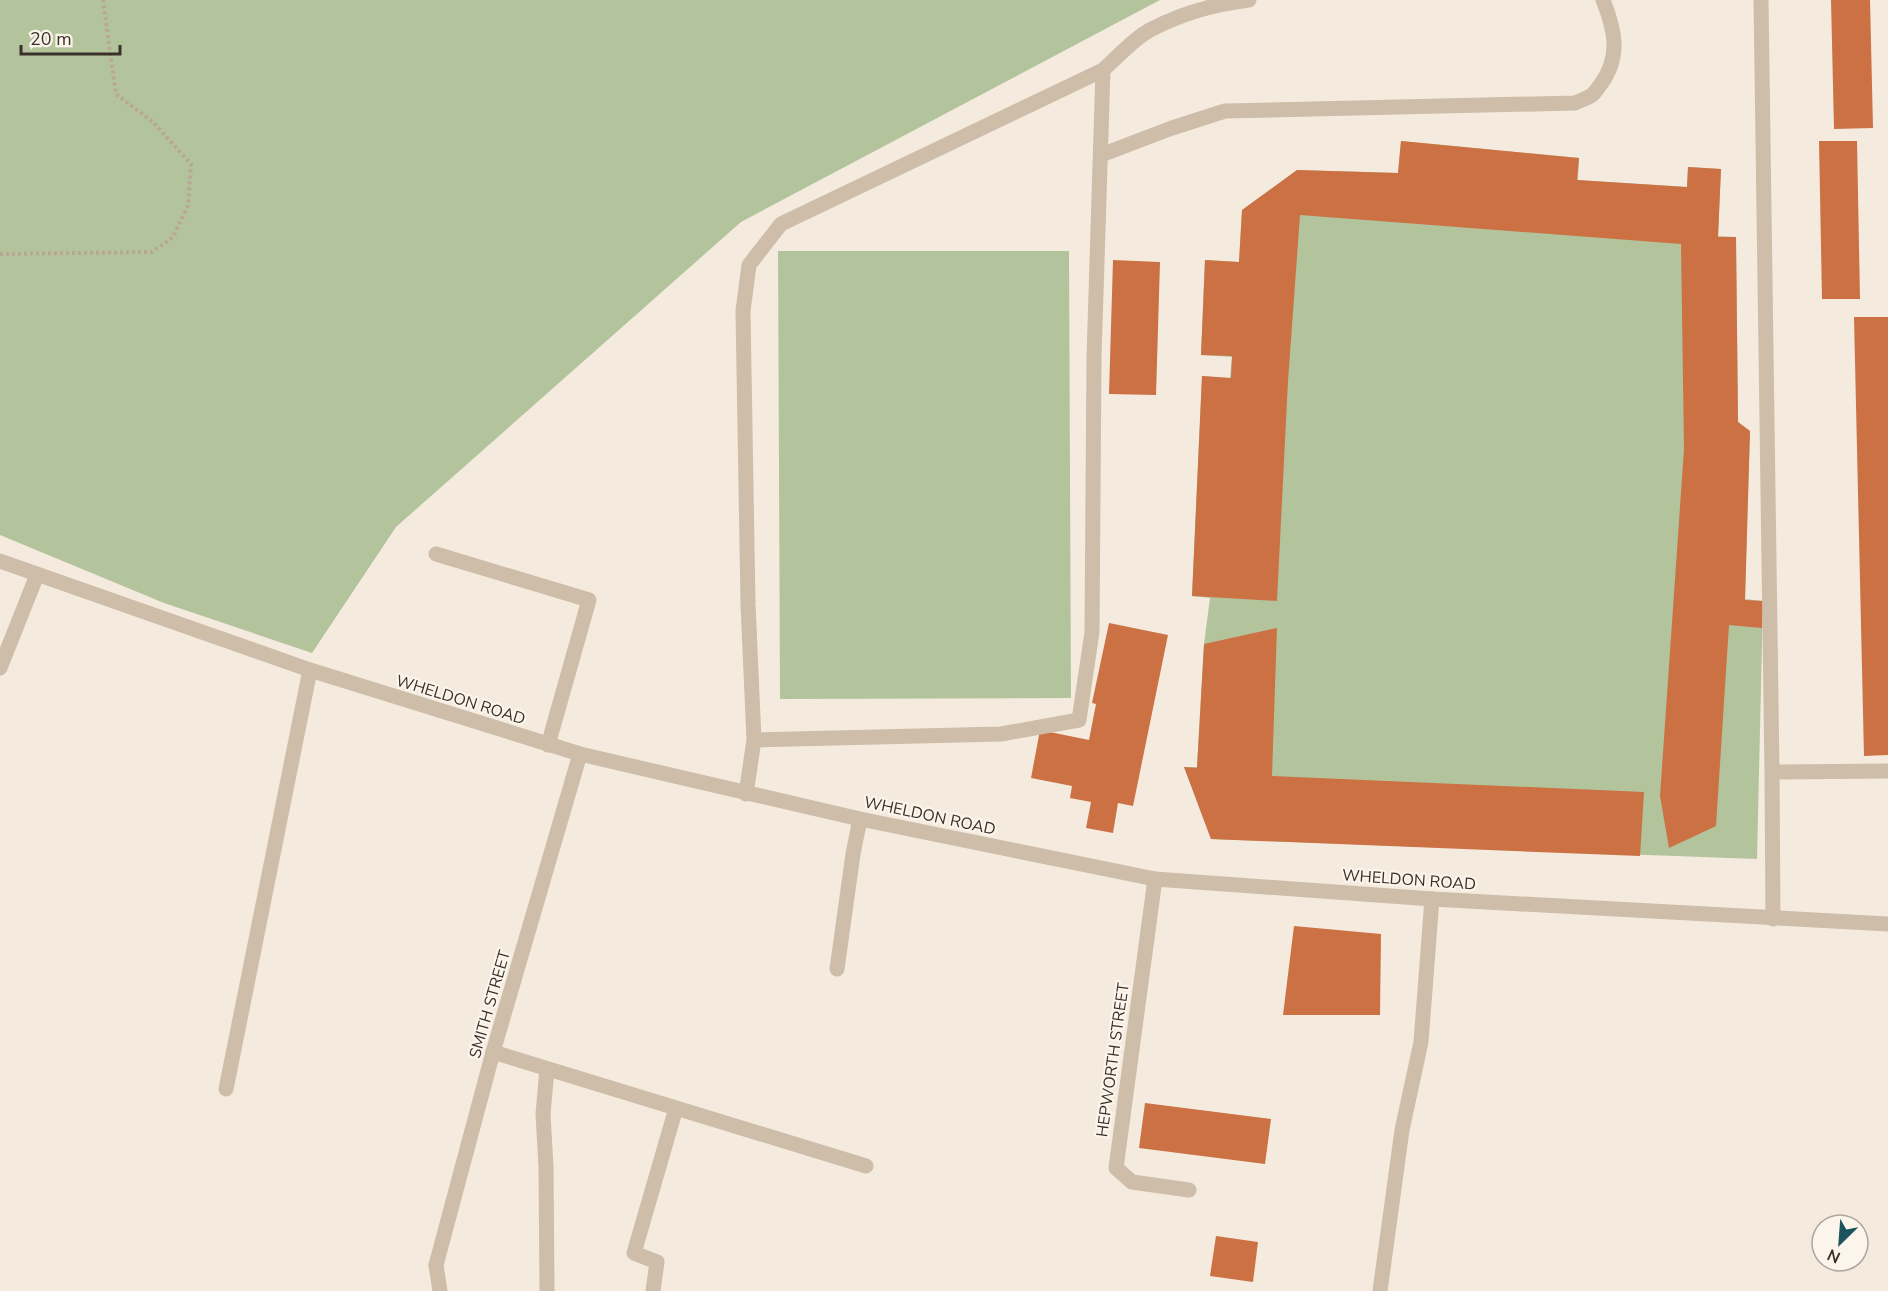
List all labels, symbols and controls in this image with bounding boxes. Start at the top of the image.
scale bar [21,18,120,56]
text: 20 m [30,27,72,51]
street label: WHELDON ROAD [393,670,528,730]
street label: WHELDON ROAD [862,791,998,841]
street label: WHELDON ROAD [1341,864,1477,896]
street label: SMITH STREET [464,947,516,1061]
street label: HEPWORTH STREET [1091,981,1135,1139]
north arrow [1810,1213,1870,1273]
text: N [1824,1243,1844,1268]

